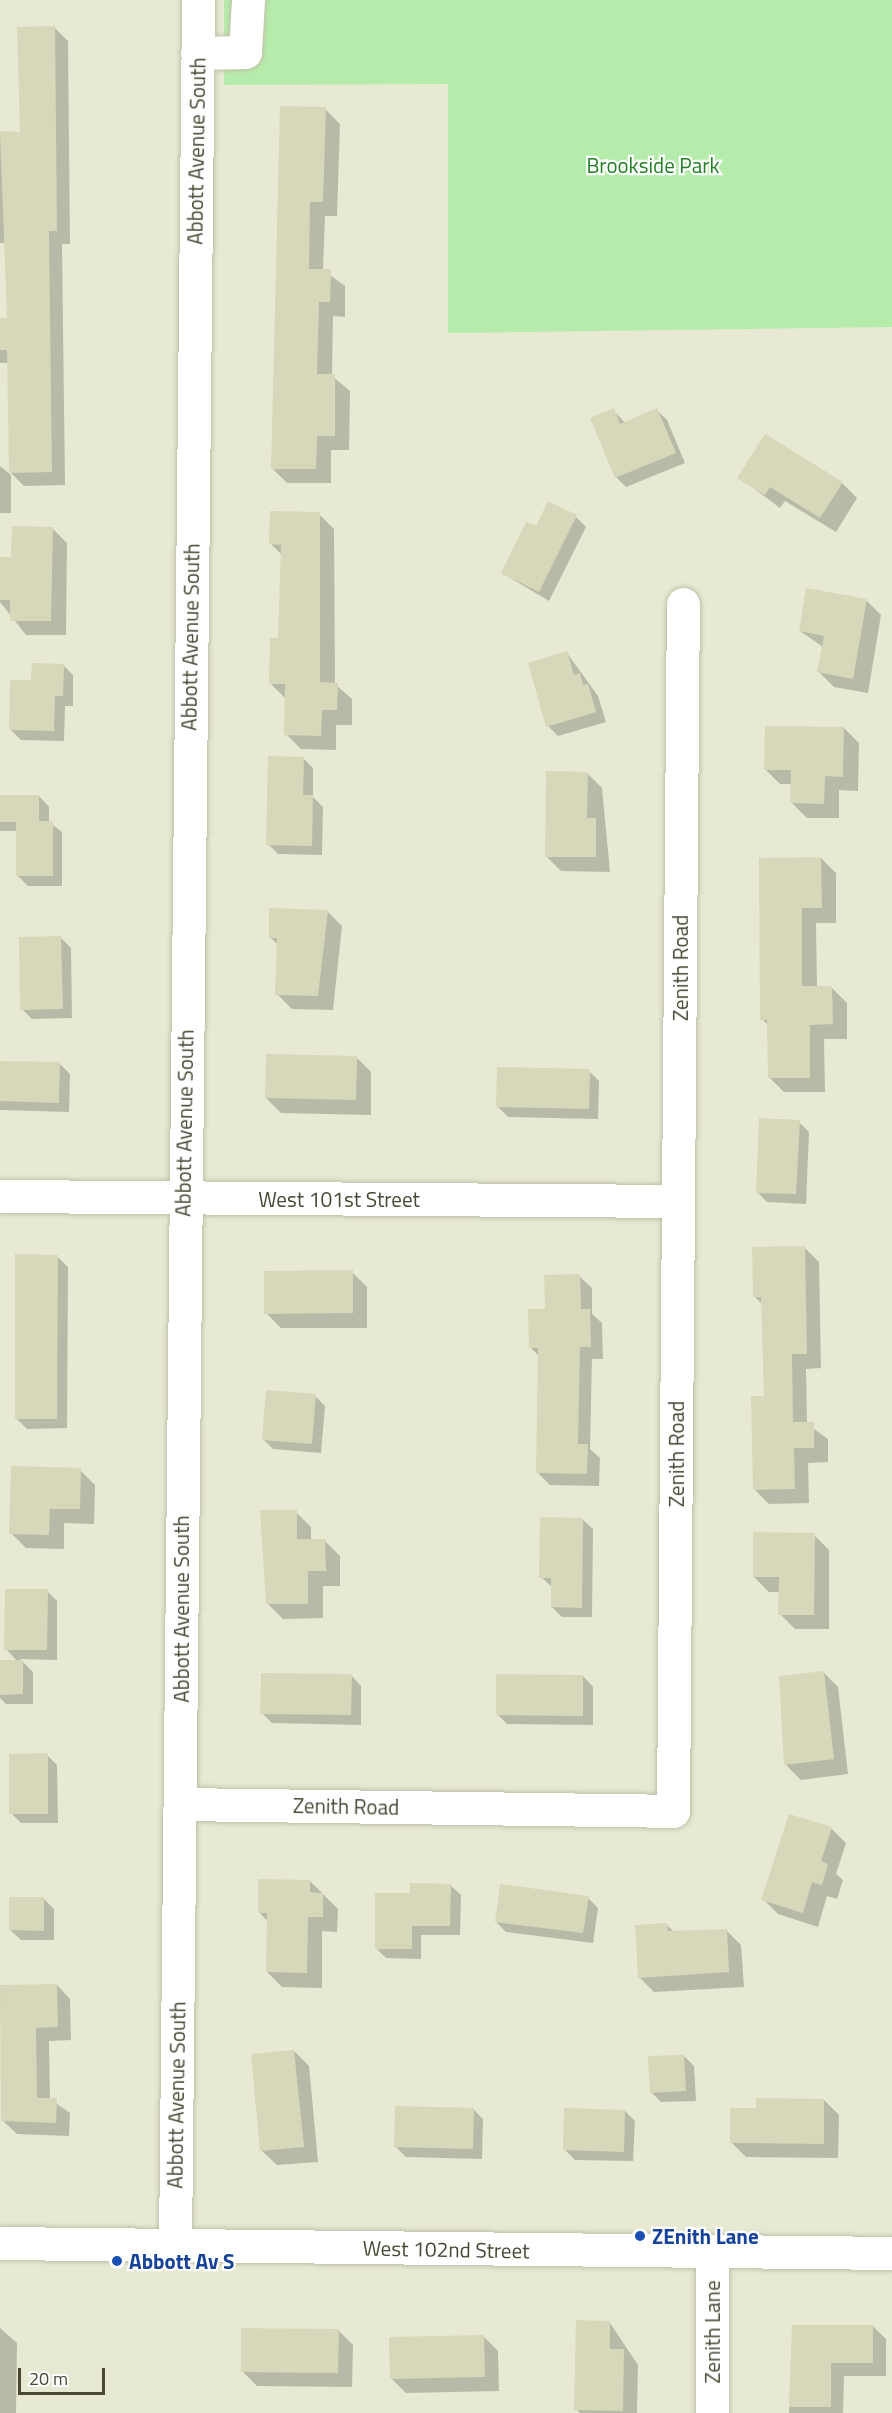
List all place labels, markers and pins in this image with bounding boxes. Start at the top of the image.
place label: ZEnith Lane [652,2223,759,2249]
marker: ZEnith Lane [633,2229,647,2243]
place label: Abbott Av S [129,2248,234,2274]
marker: Abbott Av S [110,2254,124,2268]

